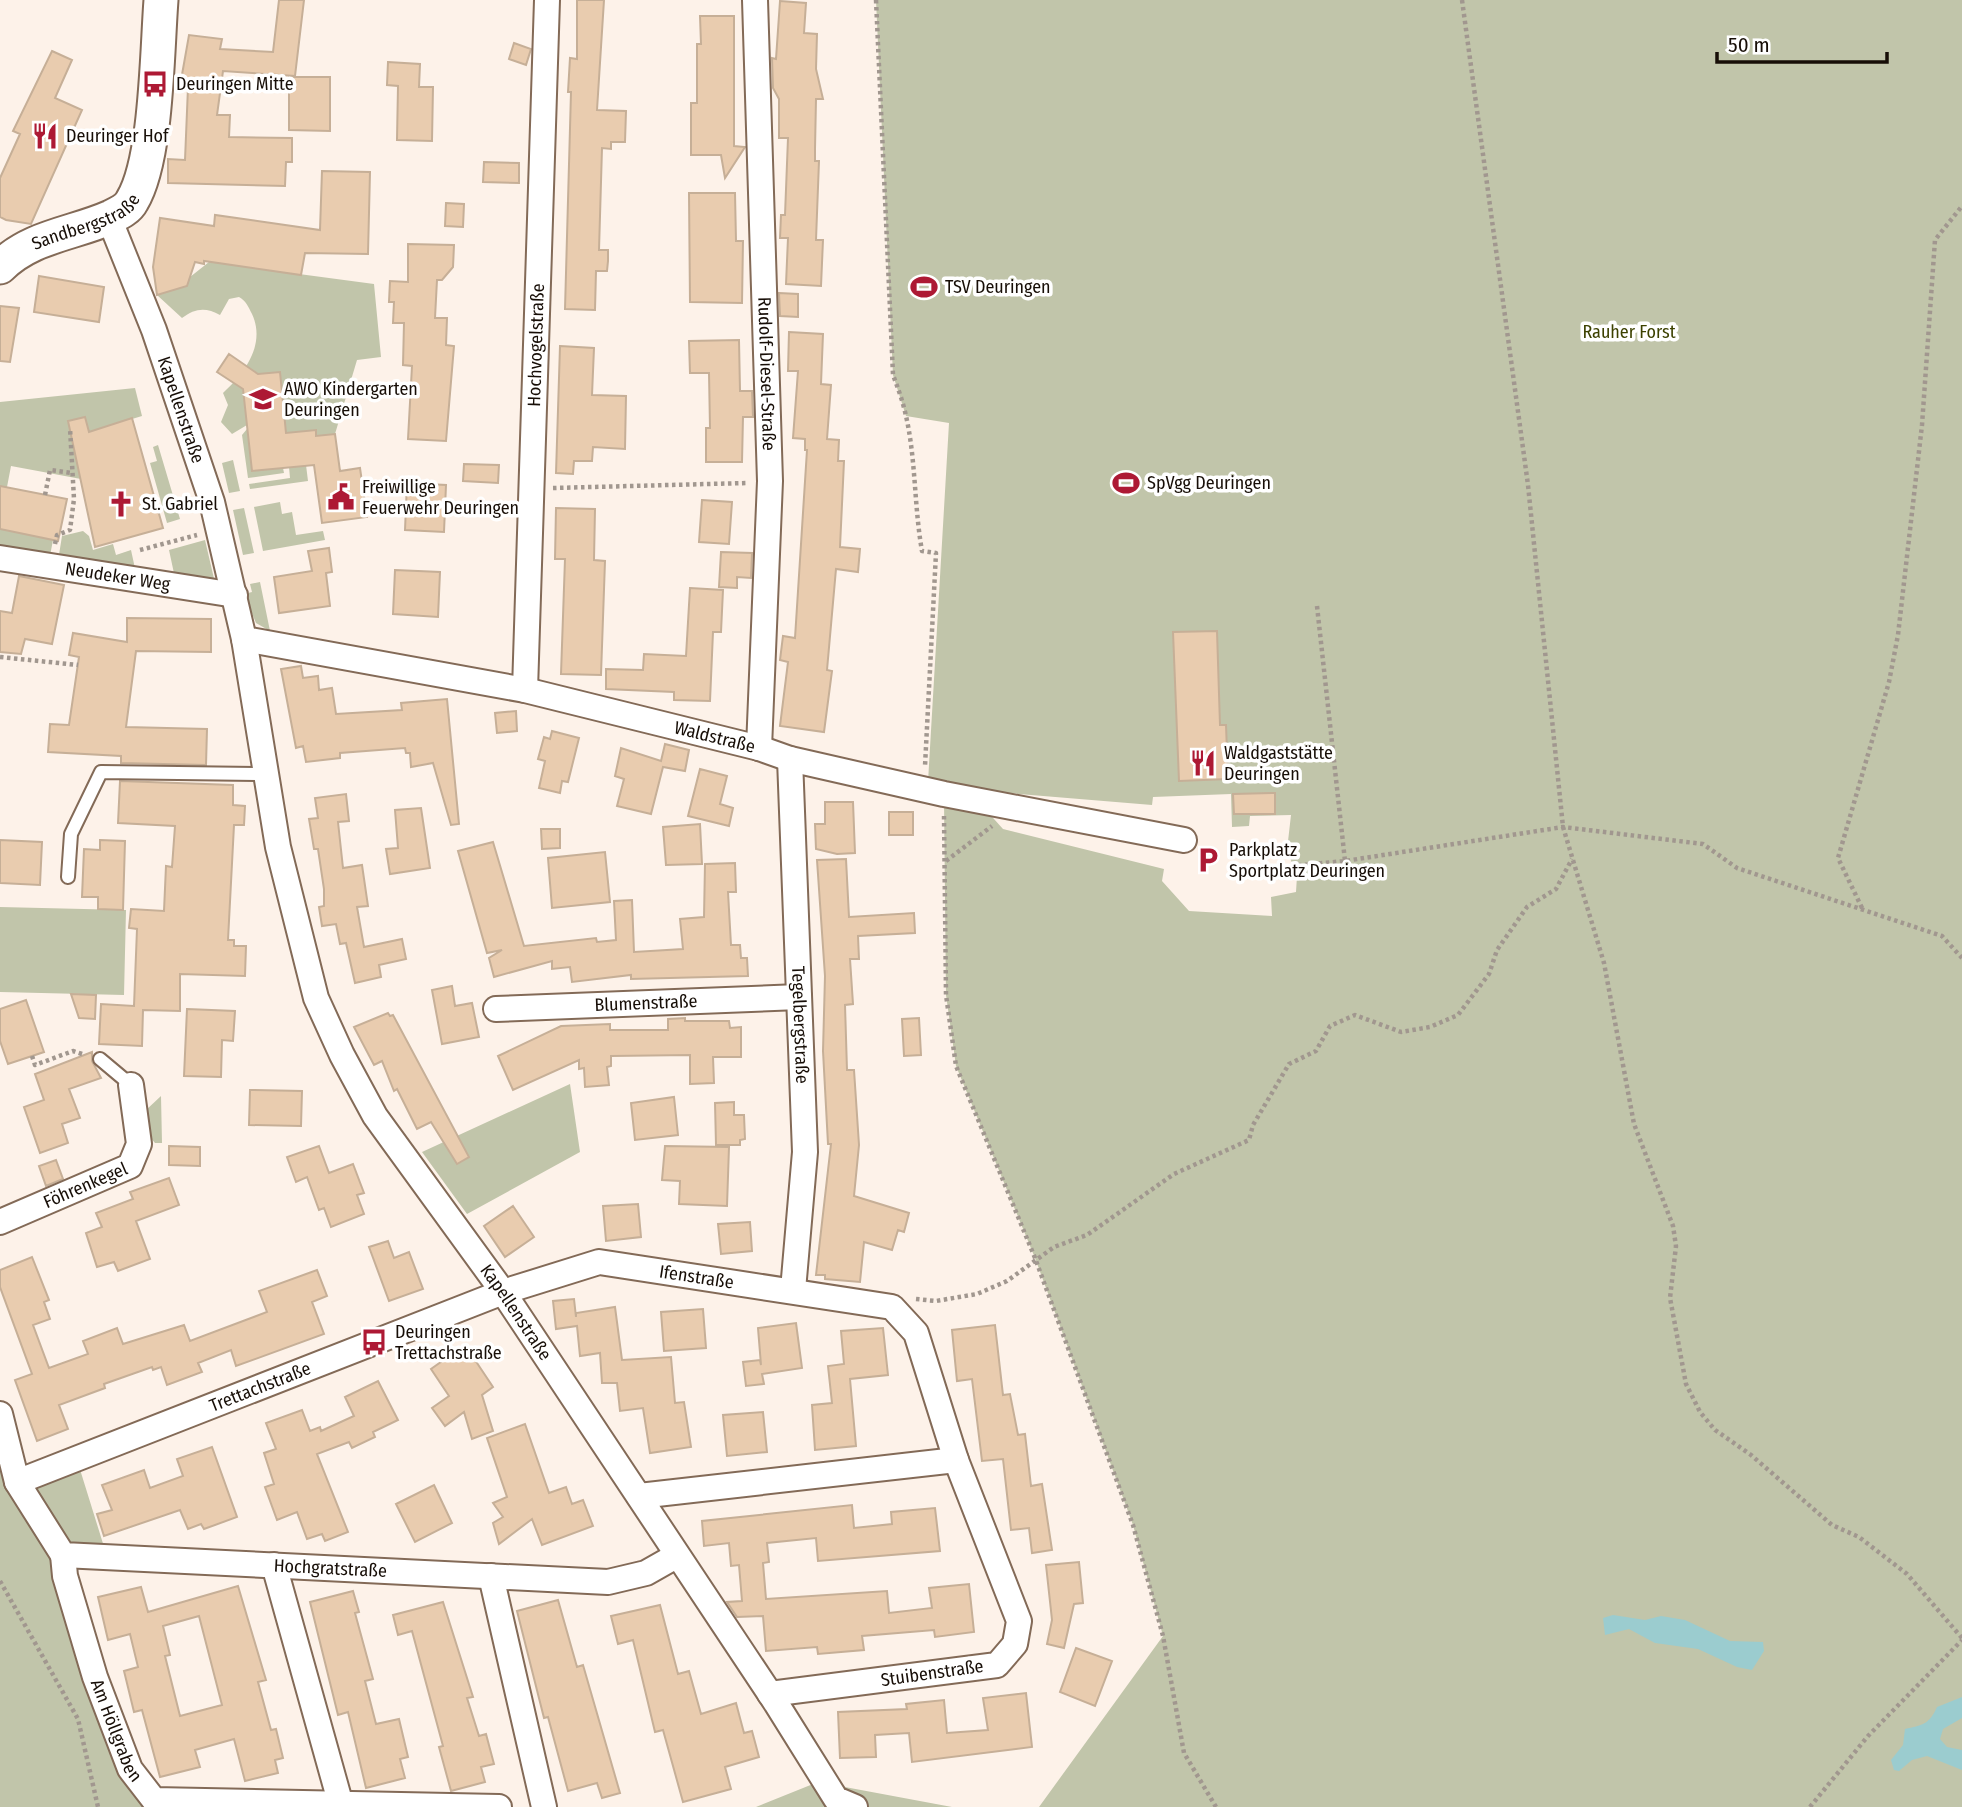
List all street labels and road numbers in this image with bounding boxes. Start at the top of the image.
street label: Sandbergstraße [28,190,145,255]
street label: Hochvogelstraße [523,283,549,407]
street label: Rudolf-Diesel-Straße [753,297,780,451]
street label: Kapellenstraße [153,354,209,466]
street label: Neudeker Weg [63,557,172,596]
street label: Waldstraße [672,716,757,758]
street label: Tegelbergstraße [787,966,813,1084]
street label: Blumenstraße [594,990,698,1016]
street label: Föhrenkegel [40,1157,131,1213]
street label: Kapellenstraße [476,1260,556,1364]
street label: Ifenstraße [658,1260,735,1294]
street label: Trettachstraße [206,1357,314,1417]
street label: Hochgratstraße [273,1554,387,1582]
street label: Stuibenstraße [879,1655,985,1691]
street label: Am Höllgraben [86,1676,147,1786]

